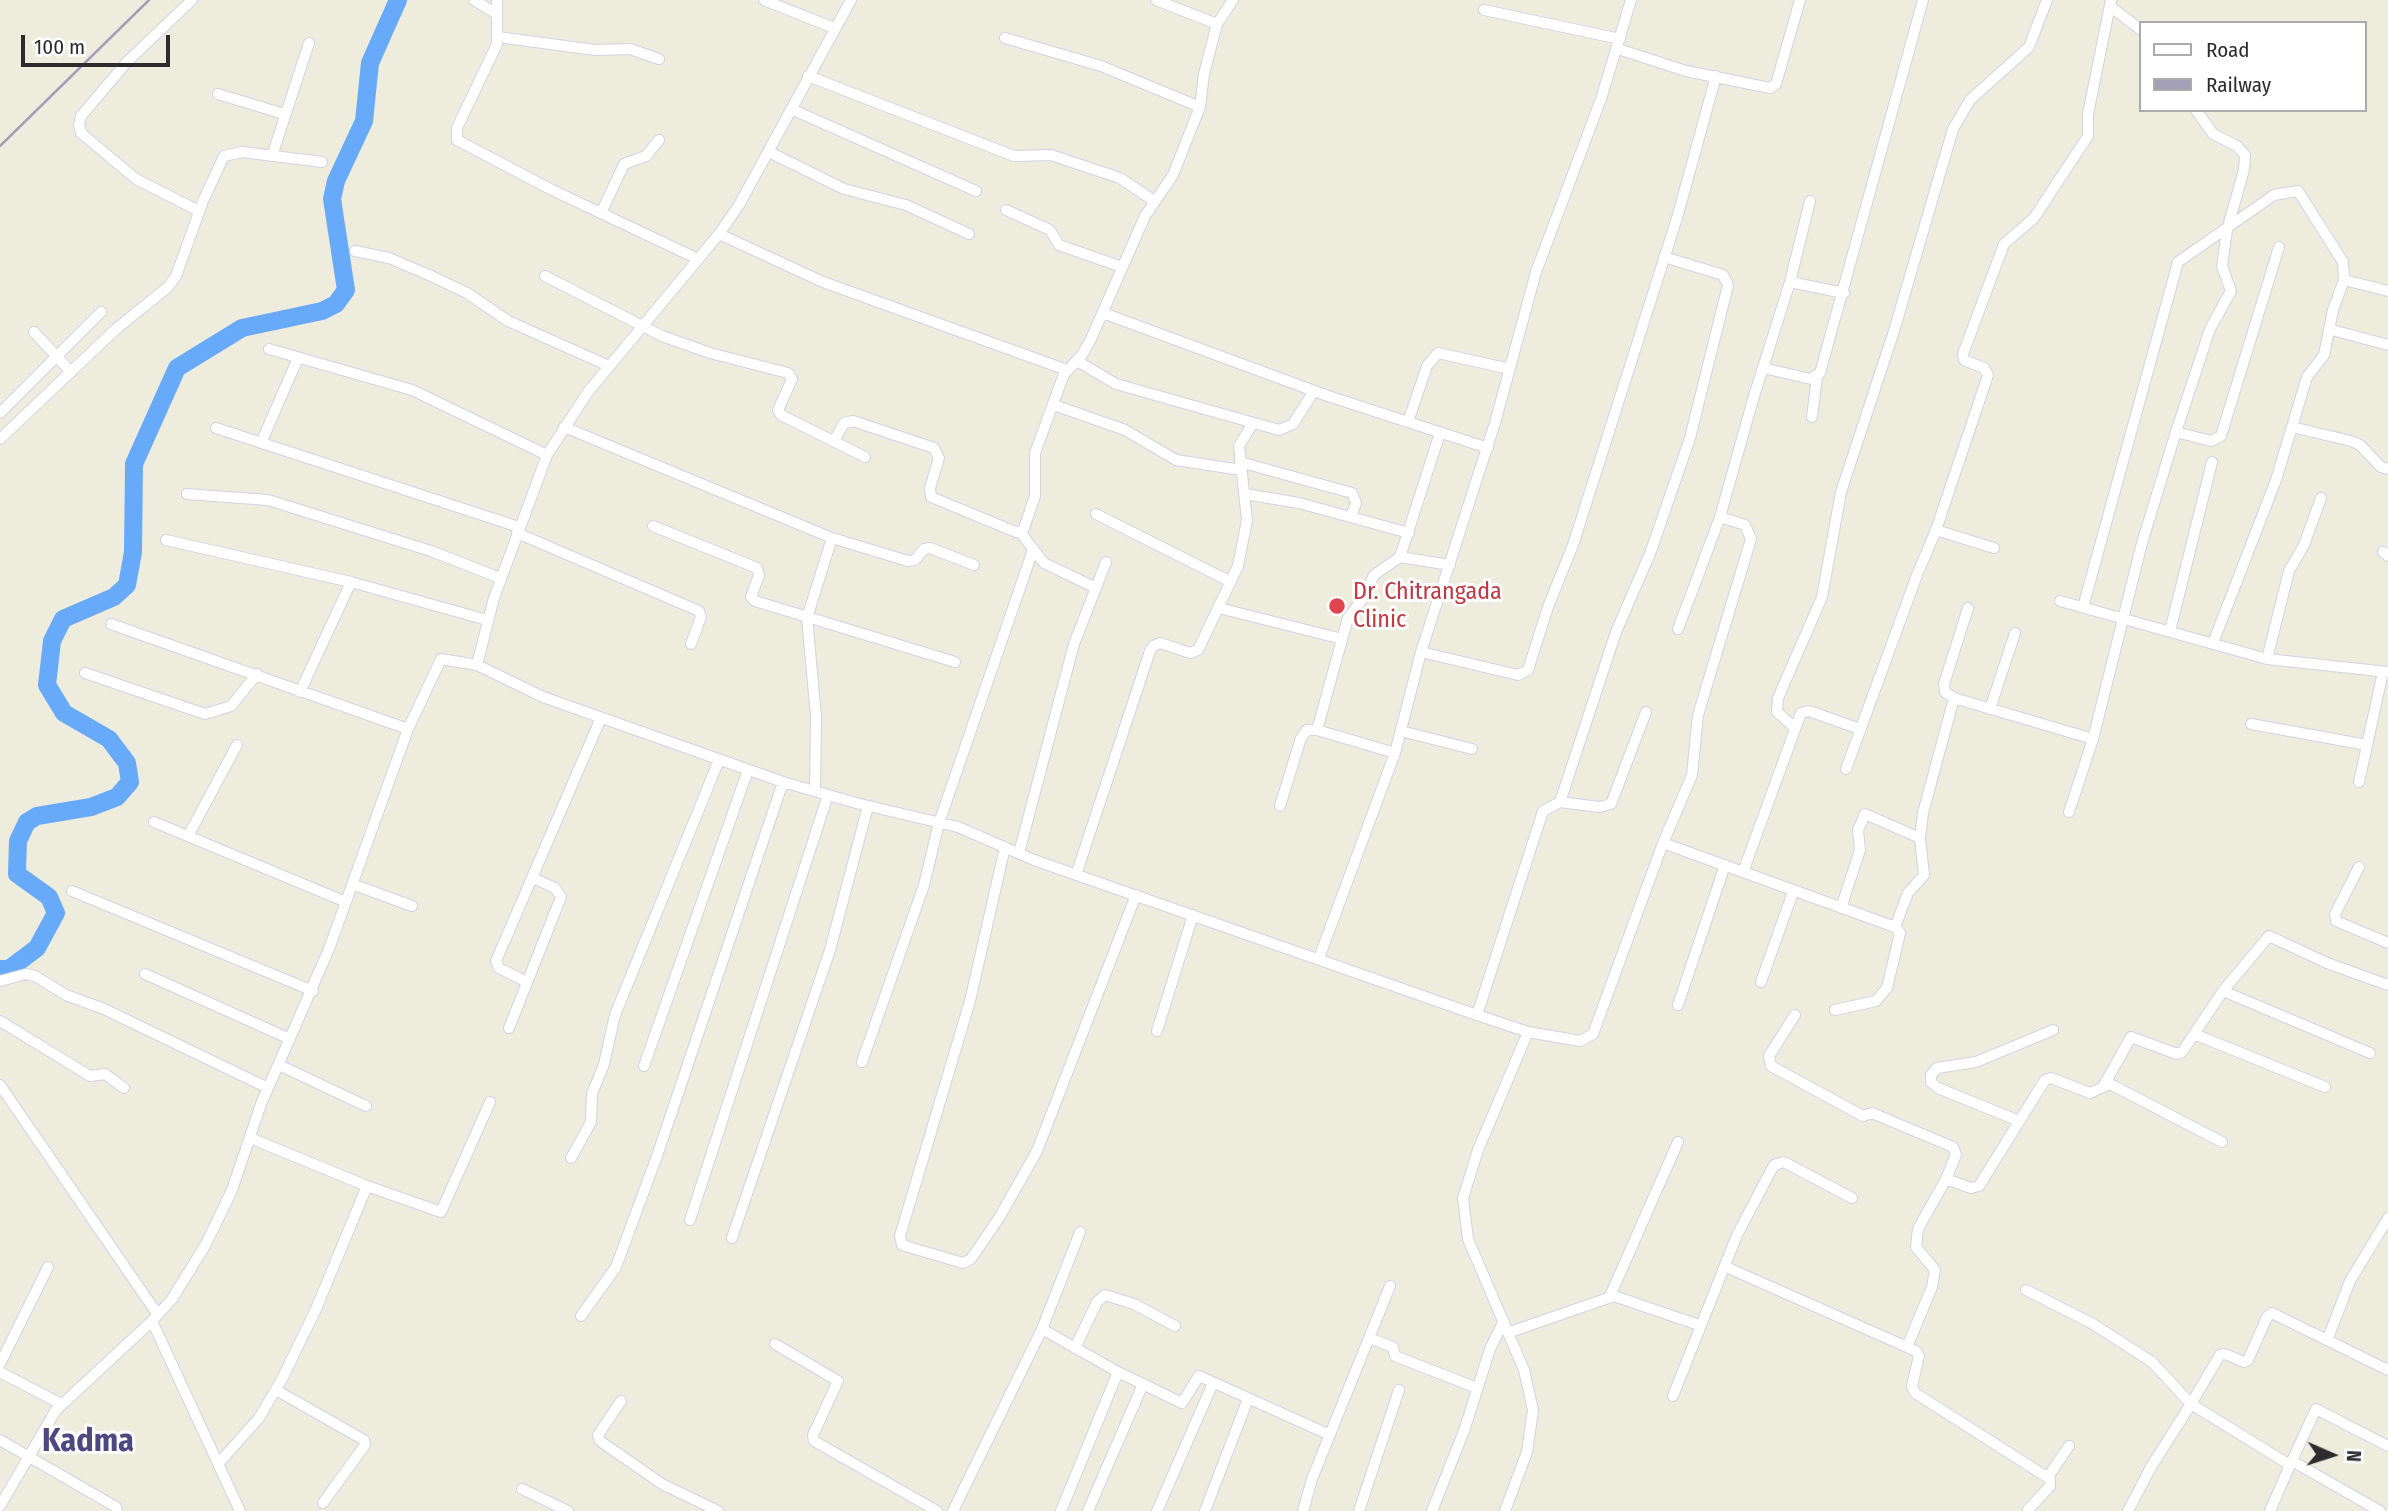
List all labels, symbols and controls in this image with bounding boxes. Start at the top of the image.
scale bar [24,21,173,65]
legend [2140,21,2367,112]
text: 100 m [34,34,85,60]
text: Road [2206,37,2250,63]
text: Railway [2206,72,2271,98]
place label: Dr. Chitrangada Clinic [1353,578,1502,634]
marker: Dr. Chitrangada Clinic [1327,596,1347,616]
north arrow [2297,1420,2367,1490]
district label: Kadma [42,1423,134,1461]
text: N [2342,1450,2365,1462]

